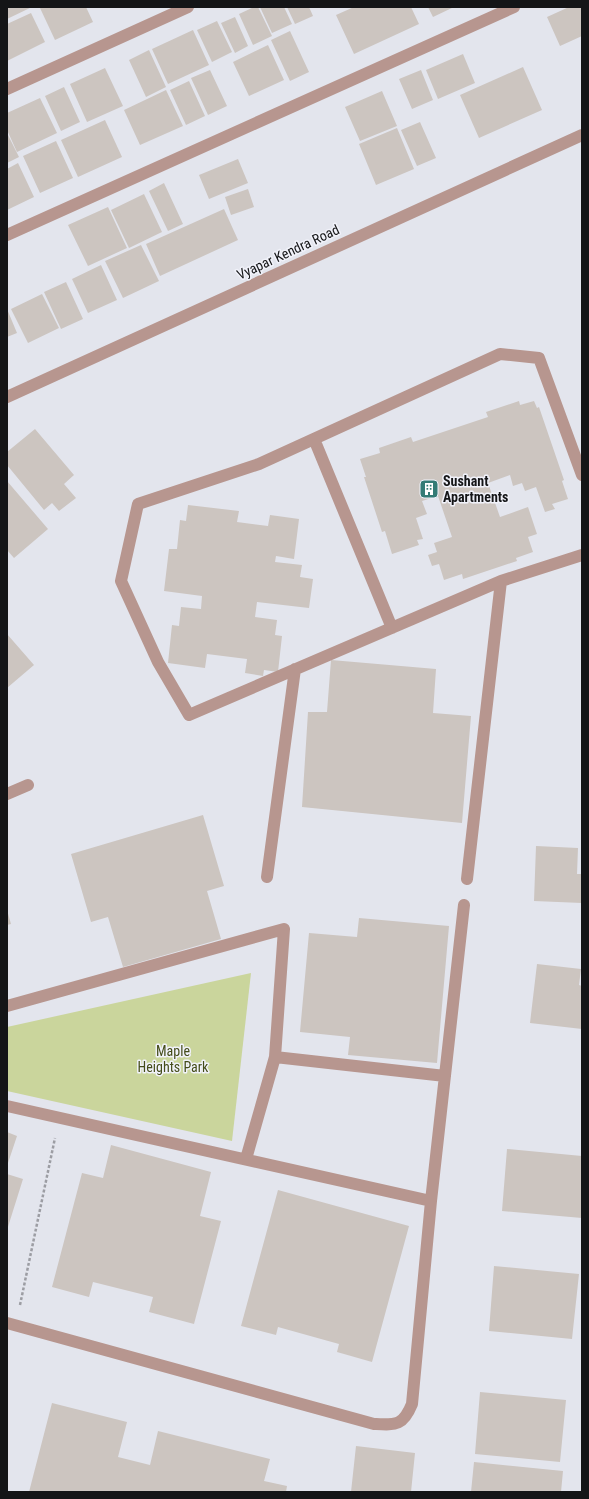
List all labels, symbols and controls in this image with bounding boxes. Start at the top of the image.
street label: Vyapar Kendra Road [234,221,342,283]
place label: Sushant Apartments [443,473,508,505]
building icon: Sushant Apartments [418,478,440,500]
park label: Maple Heights Park [138,1043,209,1075]

